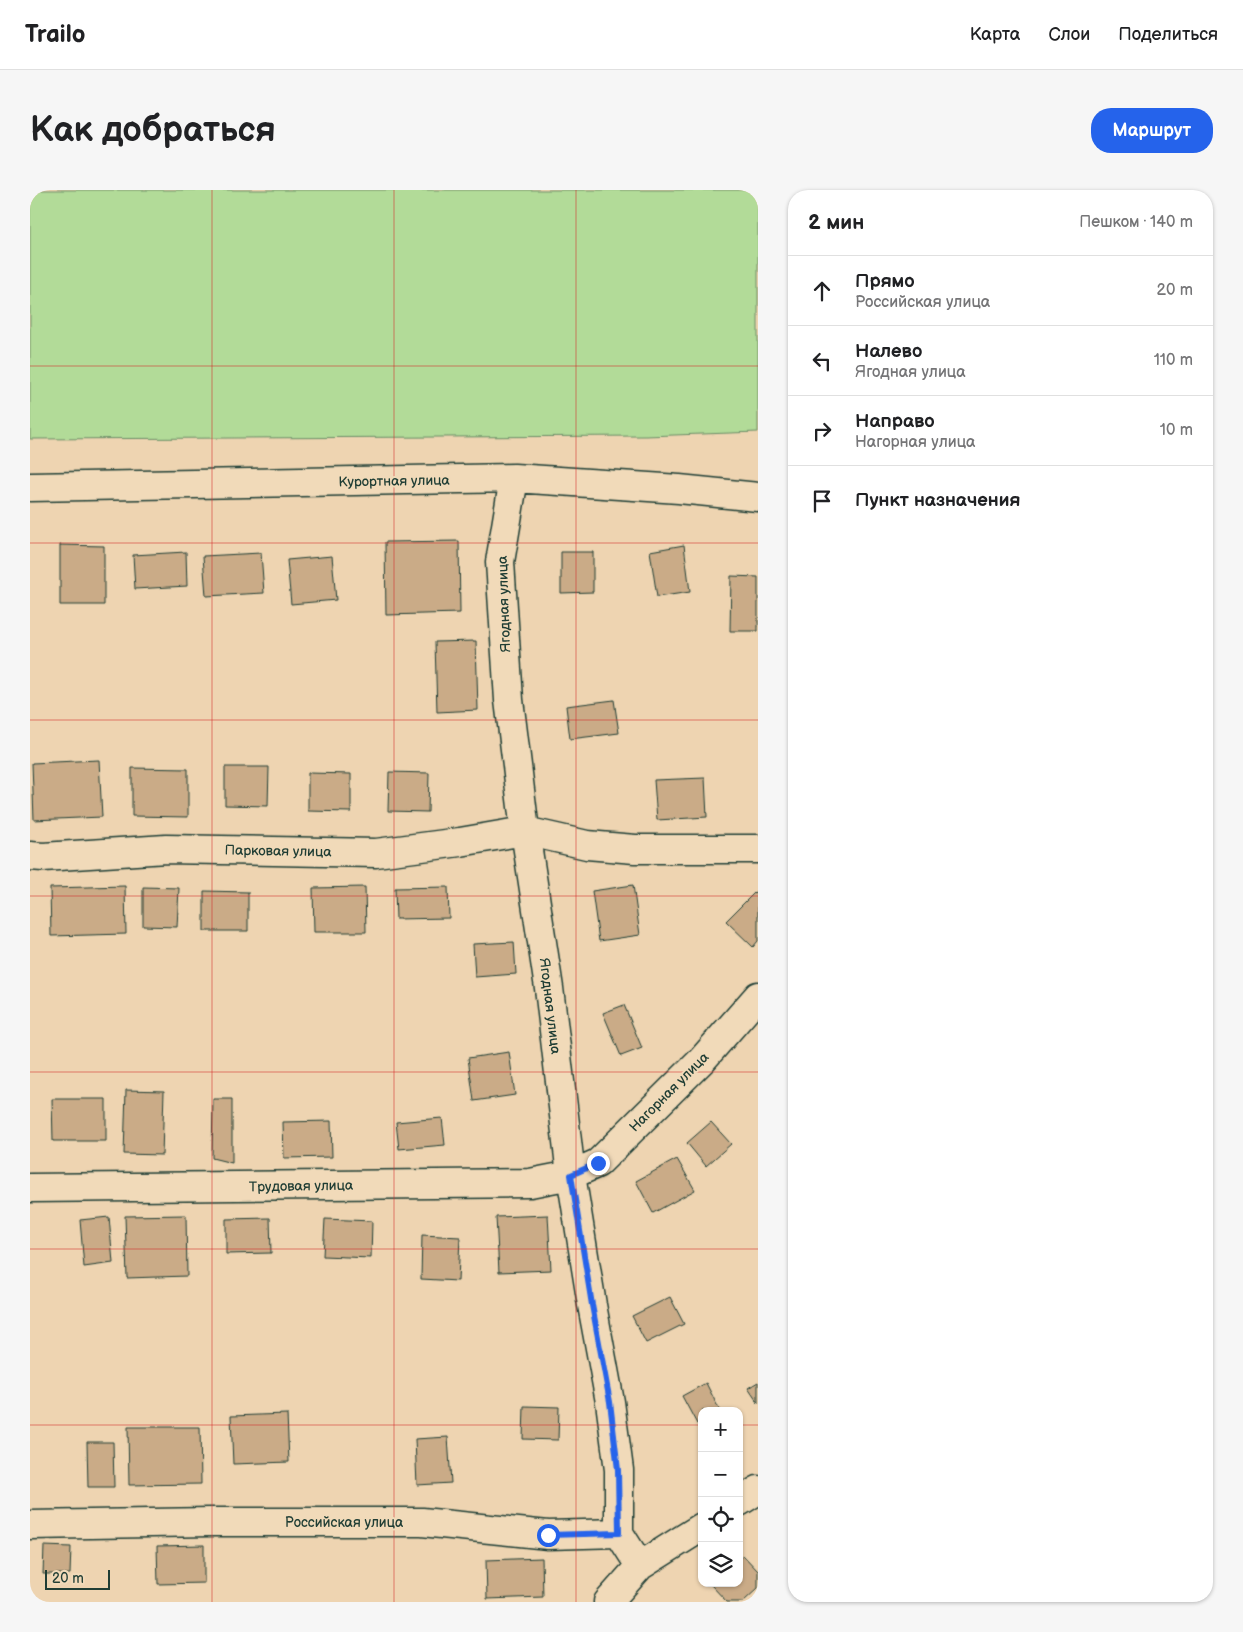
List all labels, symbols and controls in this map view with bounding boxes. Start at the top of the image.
text: Trailo [25,20,85,49]
text: Карта [970,24,1020,45]
text: Слои [1048,24,1090,45]
text: Поделиться [1118,24,1218,45]
button: Маршрут [1091,108,1213,153]
text: Как добраться [30,109,276,152]
text: 2 мин [808,210,864,235]
text: Пешком · 140 m [1079,213,1193,232]
text: Прямо [855,270,915,293]
icon: ahead [808,277,836,305]
text: 20 m [1157,281,1193,300]
text: Российская улица [855,293,990,312]
text: Налево [855,340,922,363]
icon: left [808,347,836,375]
text: 110 m [1154,351,1193,370]
text: Ягодная улица [855,363,966,382]
text: Направо [855,410,935,433]
icon: right [808,417,836,445]
text: 10 m [1160,421,1193,440]
text: Нагорная улица [855,433,976,452]
street label: Курортная улица [338,472,451,490]
icon: arrive [808,487,836,515]
text: Пункт назначения [855,489,1020,512]
street label: Ягодная улица [494,555,514,653]
street label: Парковая улица [224,842,332,860]
street label: Ягодная улица [536,957,564,1056]
street label: Нагорная улица [626,1048,713,1135]
route end [587,1152,610,1175]
street label: Трудовая улица [249,1177,354,1195]
map controls [698,1407,743,1587]
button: + [698,1407,743,1452]
button: − [698,1452,743,1497]
button: locate [698,1497,743,1542]
street label: Российская улица [285,1514,404,1531]
route start [537,1524,560,1547]
button: layers [698,1542,743,1587]
scale bar [45,1567,110,1590]
text: 20 m [52,1570,84,1587]

